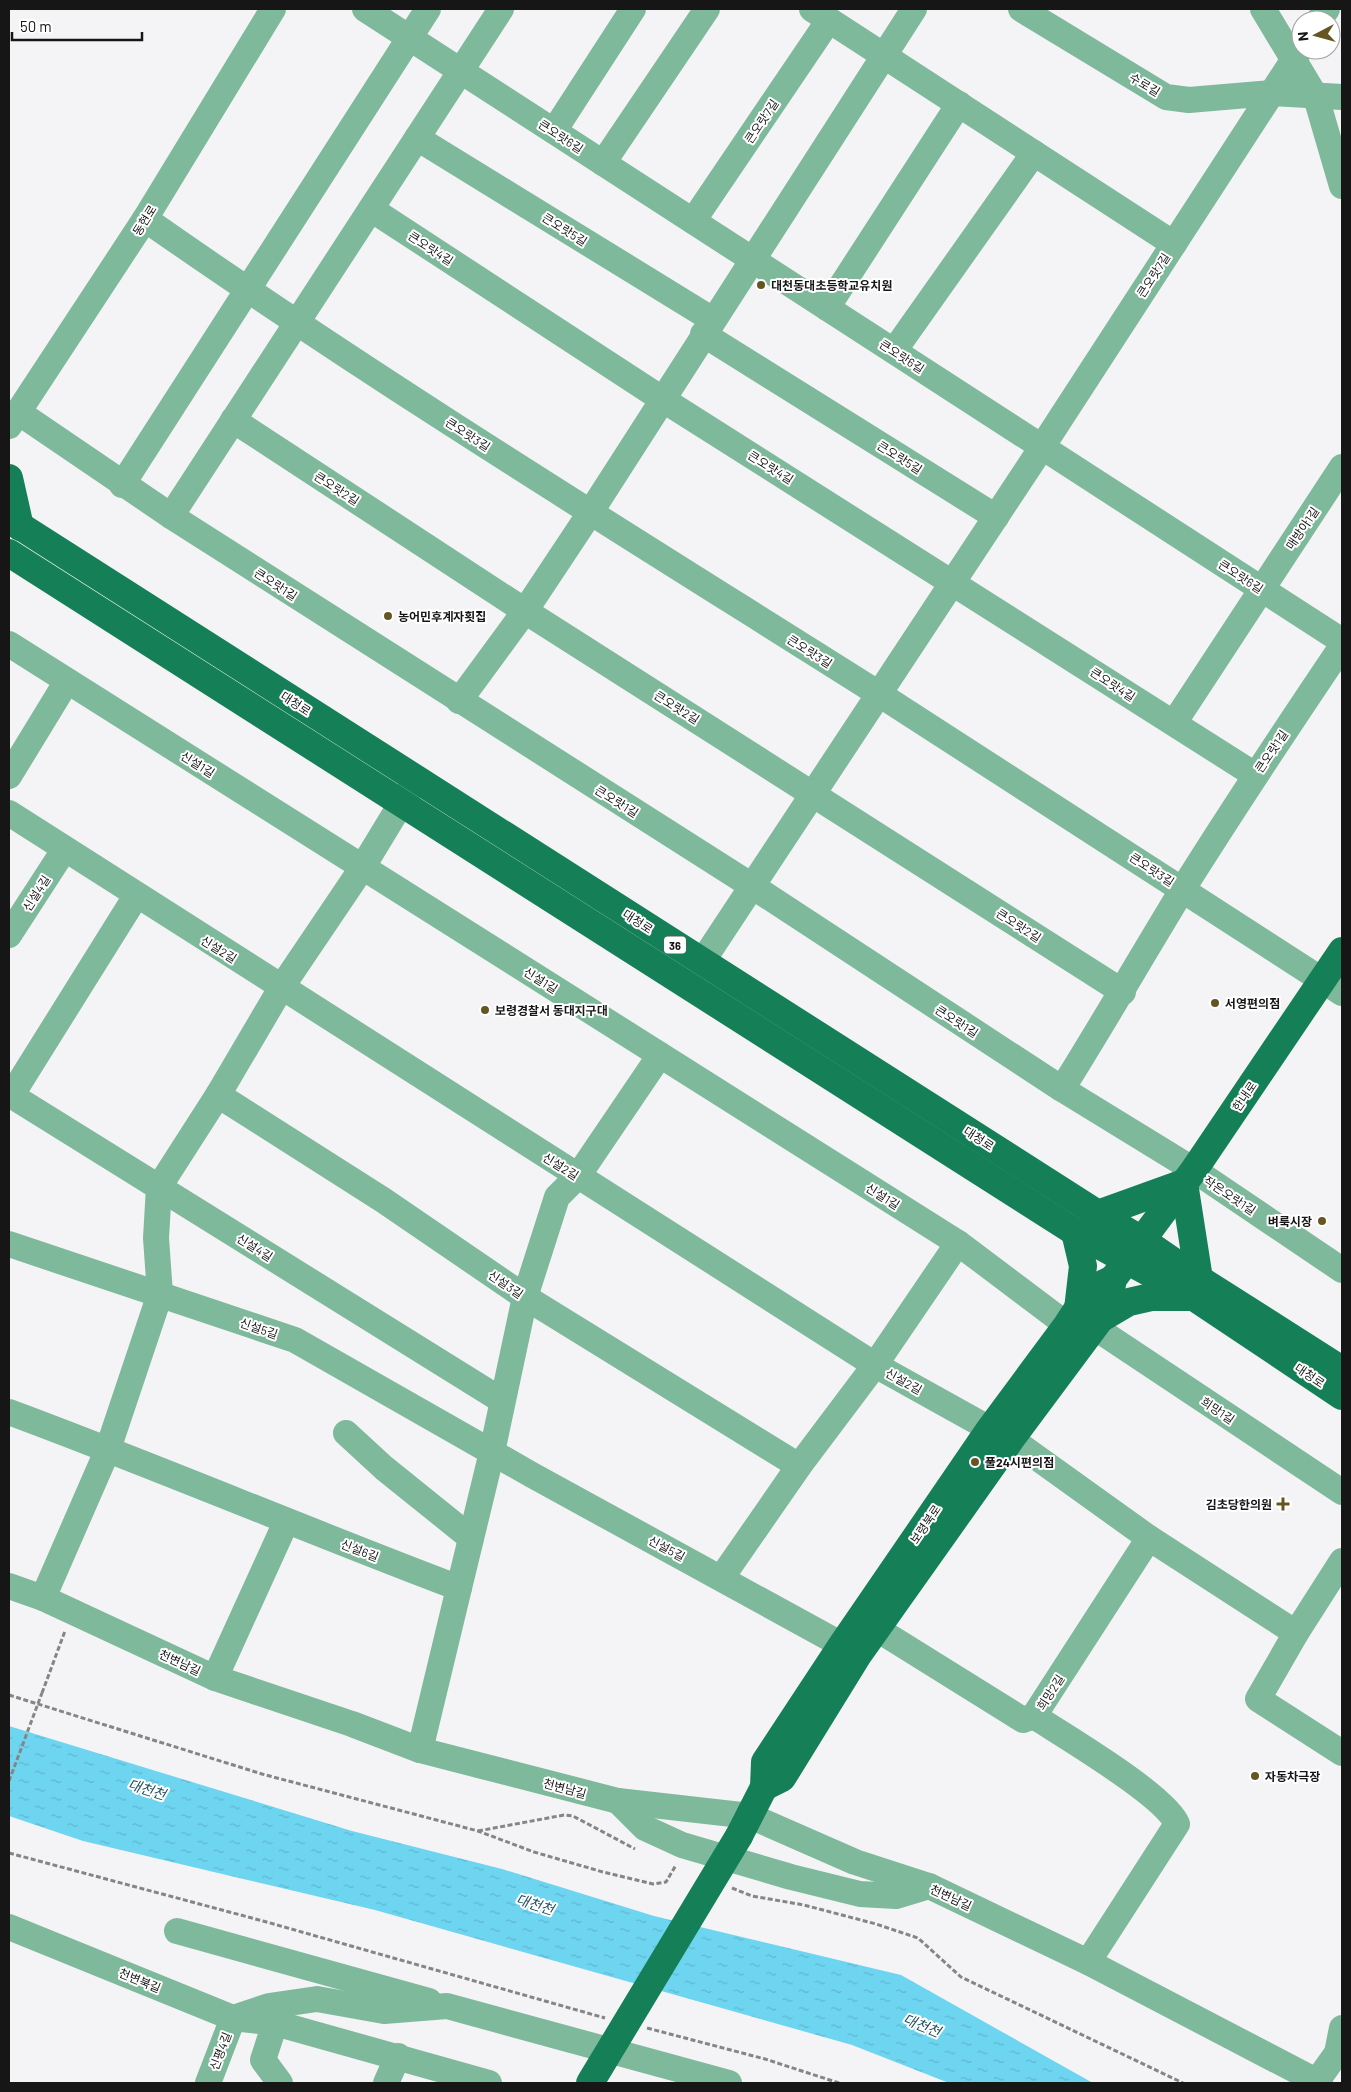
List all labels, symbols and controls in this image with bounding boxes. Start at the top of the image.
scale bar [12,10,142,42]
north arrow [1291,10,1341,60]
text: 50 m [20,17,52,35]
text: N [1294,31,1312,42]
street label: 수로길 [1127,69,1163,99]
street label: 큰오랏7길 [741,96,781,146]
street label: 큰오랏6길 [536,116,586,156]
street label: 동현로 [129,202,159,238]
street label: 큰오랏5길 [540,210,590,248]
street label: 큰오랏4길 [406,228,456,268]
street label: 큰오랏7길 [1134,250,1172,300]
place label: 대천동대초등학교유치원 [771,278,892,292]
marker: 대천동대초등학교유치원 [755,279,767,291]
street label: 큰오랏6길 [877,336,927,376]
street label: 큰오랏3길 [443,414,493,454]
street label: 큰오랏5길 [875,438,925,476]
street label: 큰오랏4길 [746,448,796,486]
street label: 큰오랏2길 [312,468,362,508]
street label: 매방아1길 [1283,504,1321,552]
street label: 큰오랏6길 [1216,556,1266,596]
street label: 큰오랏1길 [252,565,300,603]
place label: 농어민후계자횟집 [398,609,486,623]
marker: 농어민후계자횟집 [382,610,394,622]
street label: 큰오랏3길 [785,632,835,670]
street label: 큰오랏4길 [1088,664,1138,704]
street label: 대청로 [278,688,314,718]
street label: 큰오랏2길 [652,688,702,726]
street label: 큰오랏1길 [1252,727,1290,775]
street label: 신설1길 [178,748,218,780]
street label: 큰오랏1길 [593,782,641,820]
street label: 큰오랏3길 [1127,849,1177,889]
street label: 신설4길 [19,873,53,913]
street label: 큰오랏2길 [994,905,1044,945]
street label: 대청로 [620,906,656,936]
street label: 신설2길 [199,933,239,965]
road number: 36 [664,936,686,954]
street label: 신설1길 [521,964,561,996]
place label: 서영편의점 [1225,996,1280,1010]
marker: 서영편의점 [1209,997,1221,1009]
street label: 큰오랏1길 [933,1002,981,1040]
place label: 보령경찰서 동대지구대 [495,1003,608,1017]
marker: 보령경찰서 동대지구대 [479,1004,491,1016]
street label: 한내로 [1229,1078,1259,1114]
street label: 대청로 [961,1123,997,1153]
street label: 신설2길 [541,1150,581,1182]
street label: 작은오랏1길 [1201,1173,1259,1217]
street label: 신설1길 [863,1180,903,1212]
place label: 벼룩시장 [1268,1214,1312,1228]
marker: 벼룩시장 [1316,1215,1328,1227]
street label: 신설4길 [234,1231,276,1263]
street label: 신설3길 [486,1267,526,1301]
street label: 신설5길 [238,1315,280,1341]
street label: 대청로 [1292,1360,1328,1390]
street label: 신설2길 [883,1365,925,1397]
street label: 희망1길 [1199,1394,1237,1426]
place label: 풀24시편의점 [985,1455,1054,1469]
marker: 풀24시편의점 [969,1456,981,1468]
place label: 김초당한의원 [1206,1497,1272,1511]
marker: 김초당한의원 [1276,1497,1290,1511]
street label: 보령북로 [907,1502,943,1546]
street label: 신설5길 [646,1533,688,1563]
street label: 신설6길 [339,1536,381,1564]
street label: 천변남길 [157,1646,203,1678]
street label: 희망2길 [1033,1672,1067,1712]
place label: 자동차극장 [1265,1769,1320,1783]
marker: 자동차극장 [1249,1770,1261,1782]
water label: 대천천 [126,1775,169,1803]
street label: 천변남길 [542,1776,588,1800]
street label: 천변남길 [928,1881,974,1913]
water label: 대천천 [514,1890,557,1918]
street label: 천변북길 [117,1965,163,1995]
water label: 대천천 [901,2010,944,2041]
street label: 신평4길 [206,2030,234,2072]

